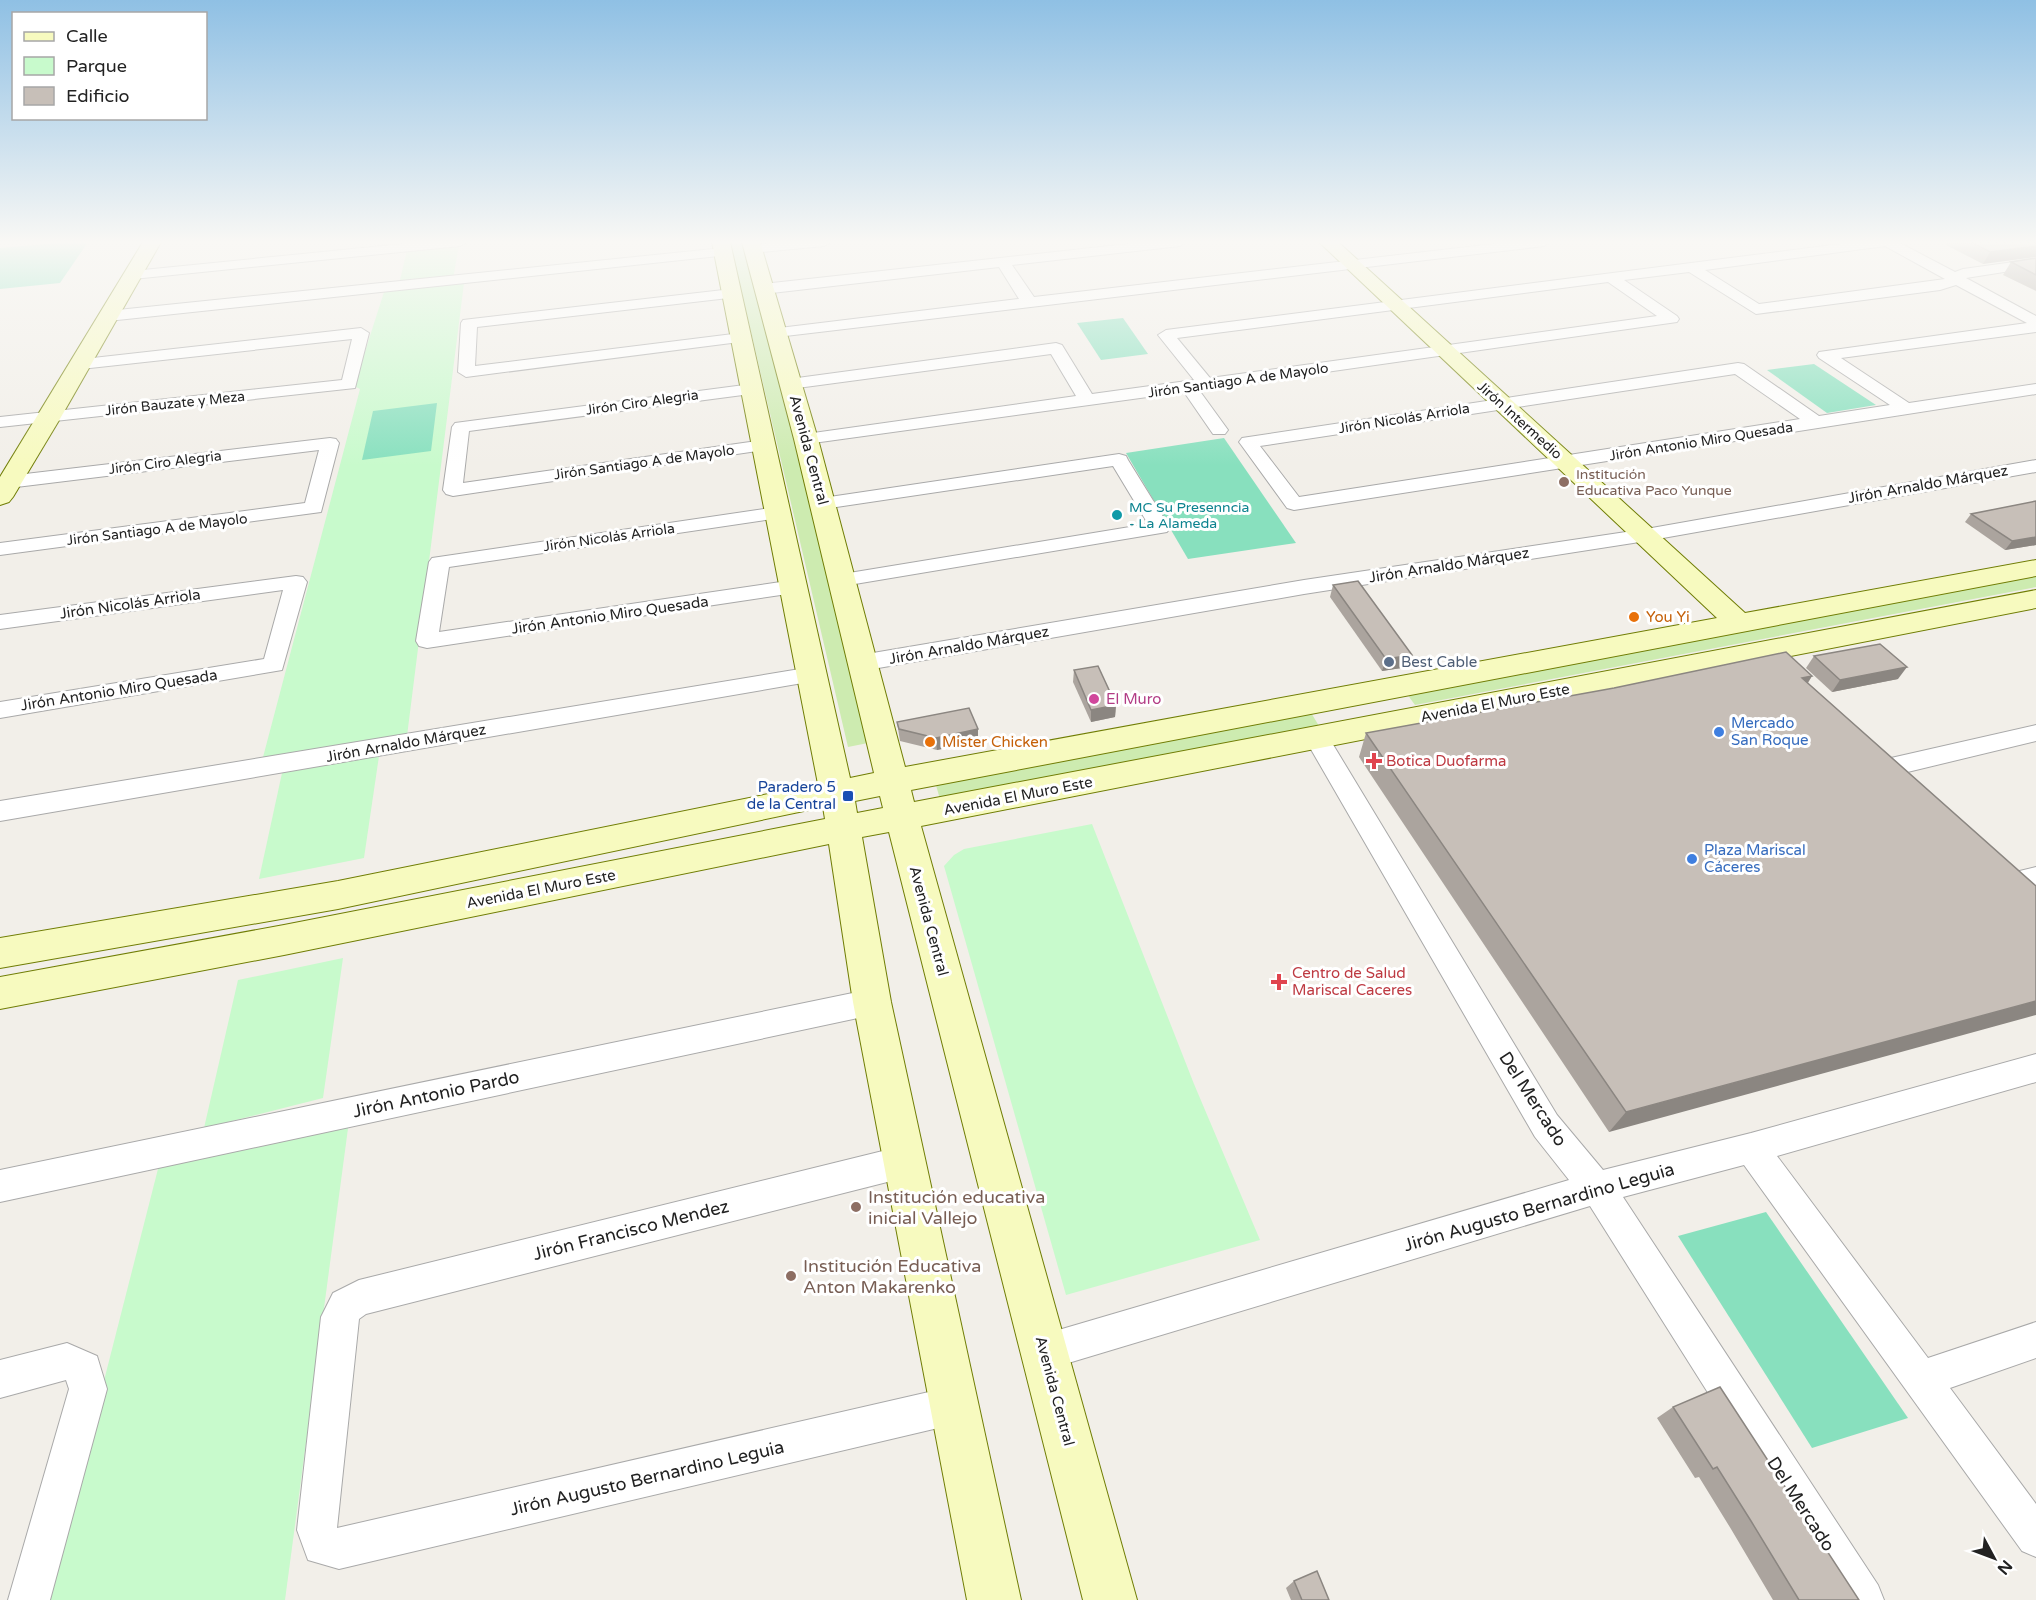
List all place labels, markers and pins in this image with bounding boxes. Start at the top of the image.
place label: Institución Educativa Paco Yunque [1576,466,1732,499]
marker: Institución Educativa Paco Yunque [1557,475,1571,489]
place label: MC Su Presenncia - La Alameda [1129,499,1249,532]
marker: MC Su Presenncia - La Alameda [1110,508,1124,522]
place label: You Yi [1646,608,1690,626]
marker: You Yi [1627,610,1641,624]
place label: Best Cable [1401,653,1477,671]
marker: Best Cable [1382,655,1396,669]
place label: El Muro [1106,690,1161,708]
marker: El Muro [1087,692,1101,706]
place label: Mercado San Roque [1731,714,1809,749]
marker: Mercado San Roque [1712,725,1726,739]
place label: Mister Chicken [942,733,1048,751]
marker: Mister Chicken [923,735,937,749]
place label: Botica Duofarma [1386,752,1506,770]
marker: Botica Duofarma [1367,754,1381,768]
place label: Paradero 5 de la Central [747,778,836,813]
marker: Paradero 5 de la Central [841,789,855,803]
place label: Plaza Mariscal Cáceres [1704,841,1806,876]
marker: Plaza Mariscal Cáceres [1685,852,1699,866]
place label: Centro de Salud Mariscal Caceres [1292,964,1412,999]
marker: Centro de Salud Mariscal Caceres [1270,973,1288,991]
place label: Institución educativa inicial Vallejo [868,1186,1045,1229]
marker: Institución educativa inicial Vallejo [849,1200,863,1214]
place label: Institución Educativa Anton Makarenko [803,1255,981,1298]
marker: Institución Educativa Anton Makarenko [784,1269,798,1283]

